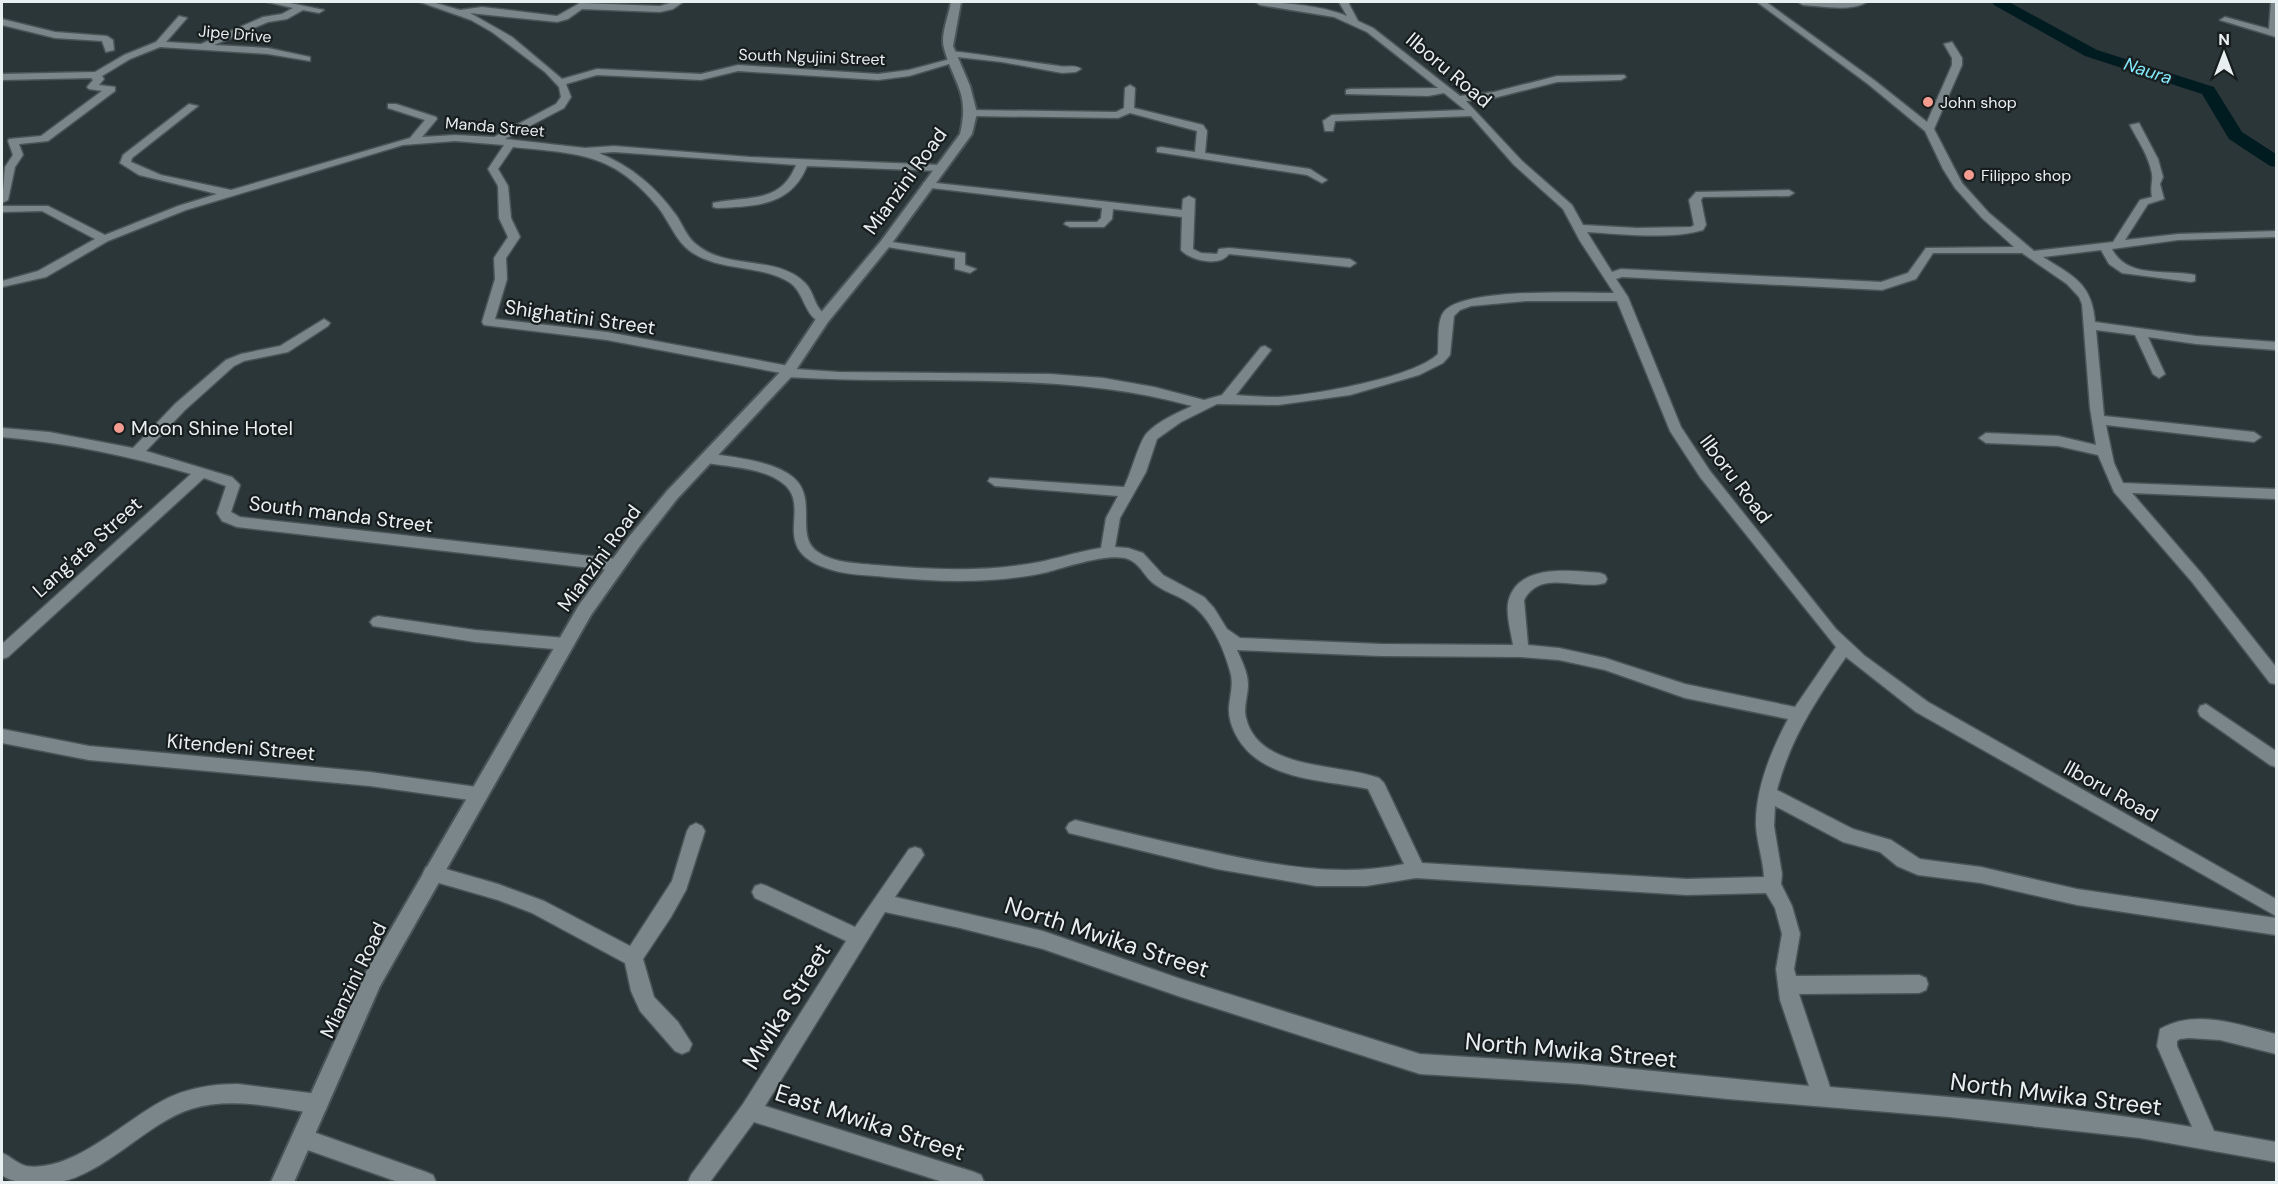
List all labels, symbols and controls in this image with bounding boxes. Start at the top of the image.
street label: Jipe Drive [198,20,272,48]
north arrow [2194,24,2254,84]
street label: Ilboru Road [1401,27,1497,113]
text: N [2218,29,2230,50]
street label: South Ngujini Street [738,44,886,70]
water label: Naura [2121,52,2175,90]
place label: John shop [1940,92,2017,113]
marker: John shop [1921,95,1935,109]
street label: Manda Street [444,112,546,142]
street label: Mianzini Road [857,122,953,240]
place label: Filippo shop [1981,165,2071,186]
marker: Filippo shop [1962,168,1976,182]
street label: Shighatini Street [503,294,657,340]
place label: Moon Shine Hotel [131,415,293,441]
marker: Moon Shine Hotel [112,421,126,435]
street label: Ilboru Road [1694,430,1778,528]
street label: South manda Street [248,490,435,538]
street label: Lang'ata Street [27,491,147,603]
street label: Mianzini Road [551,499,647,617]
street label: Kitendeni Street [166,728,317,766]
street label: Ilboru Road [2059,754,2163,828]
street label: North Mwika Street [1001,889,1213,985]
street label: Mianzini Road [314,918,392,1042]
street label: Mwika Street [735,937,837,1075]
street label: North Mwika Street [1464,1025,1678,1075]
street label: North Mwika Street [1948,1066,2164,1122]
street label: East Mwika Street [771,1077,969,1167]

